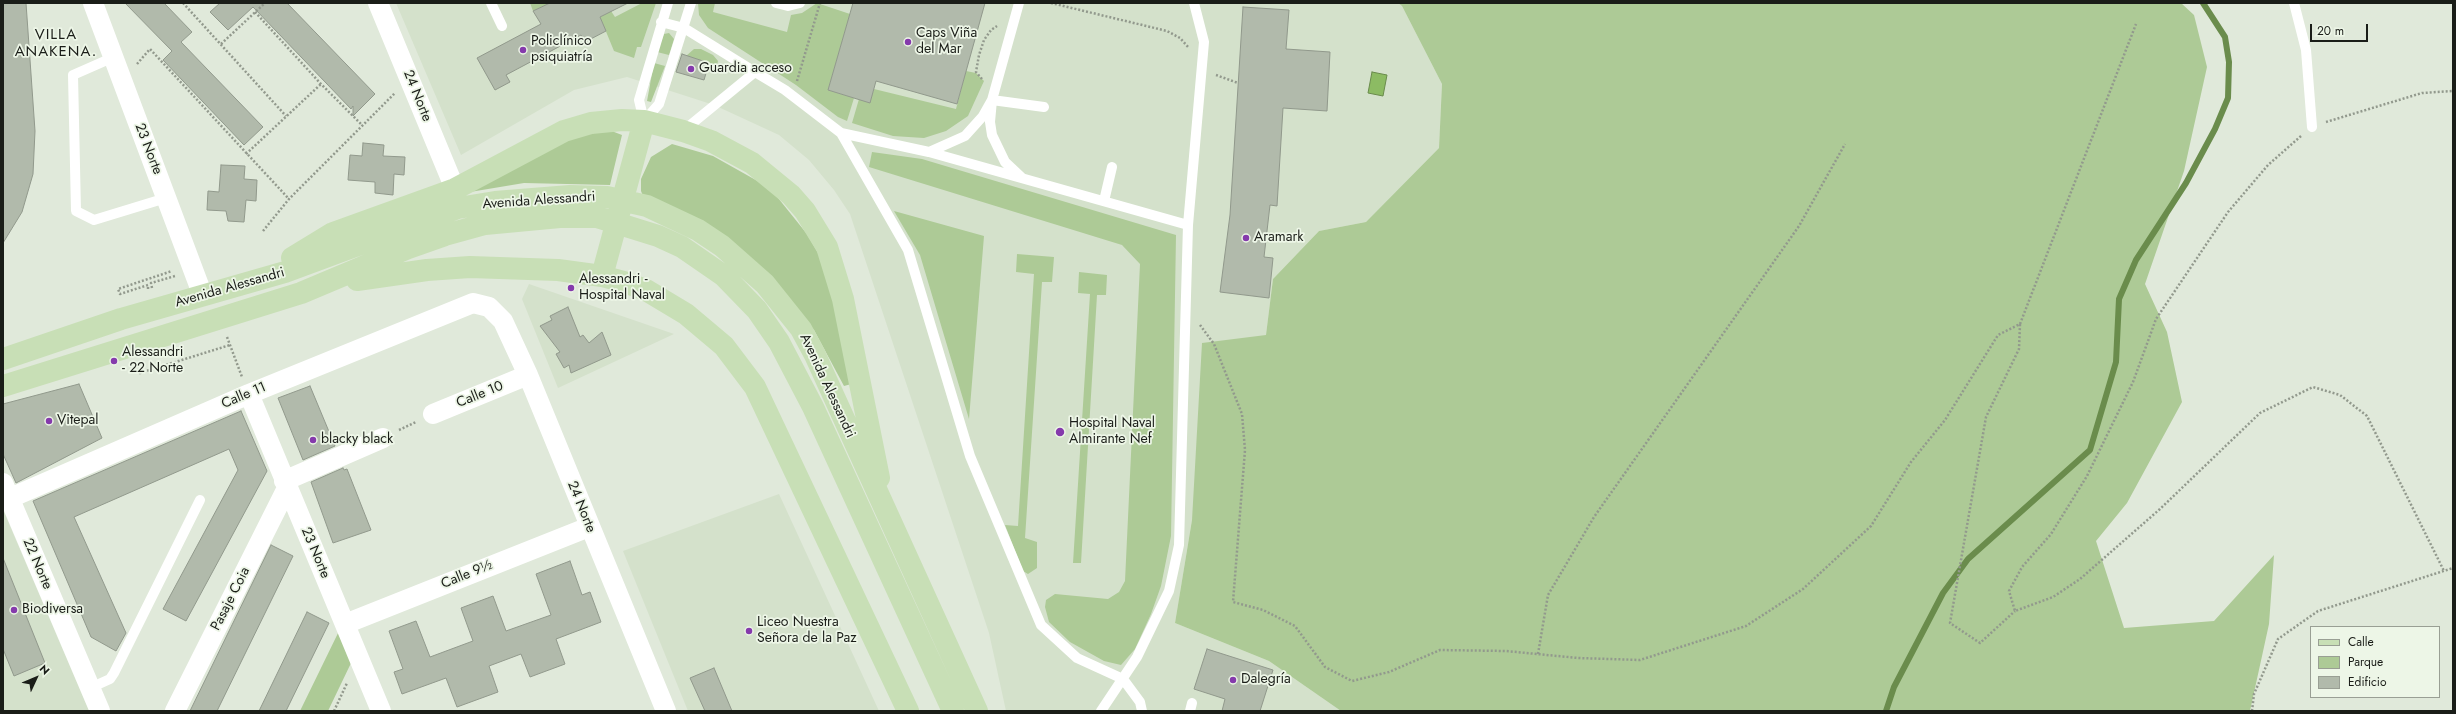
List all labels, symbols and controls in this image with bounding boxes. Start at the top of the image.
scale bar [2312,16,2370,42]
text: 20 m [2317,22,2344,40]
district label: VILLA ANAKENA. [15,26,97,61]
place label: Caps Viña del Mar [916,26,977,58]
place label: Policlínico psiquiatría [531,34,593,66]
marker: Caps Viña del Mar [903,37,913,47]
marker: Policlínico psiquiatría [518,45,528,55]
place label: Guardia acceso [699,61,792,77]
marker: Guardia acceso [686,64,696,74]
street label: 24 Norte [399,68,435,124]
street label: 23 Norte [131,121,165,177]
street label: Avenida Alessandri [482,189,596,213]
place label: Aramark [1254,230,1303,246]
marker: Aramark [1241,233,1251,243]
street label: Avenida Alessandri [173,264,287,312]
place label: Alessandri - Hospital Naval [579,272,665,304]
marker: Alessandri - Hospital Naval [566,283,576,293]
street label: Avenida Alessandri [795,331,859,441]
place label: Alessandri - 22 Norte [122,345,183,378]
marker: Alessandri - 22 Norte [109,356,119,366]
street label: Calle 10 [454,378,506,412]
street label: Calle 11 [219,379,269,413]
place label: Vitepal [57,413,98,429]
marker: Vitepal [44,416,54,426]
place label: Hospital Naval Almirante Nef [1069,416,1155,448]
marker: Hospital Naval Almirante Nef [1054,426,1066,438]
place label: blacky black [321,432,393,448]
marker: blacky black [308,435,318,445]
street label: 24 Norte [563,479,599,535]
street label: 23 Norte [297,525,333,581]
street label: 22 Norte [19,536,55,592]
street label: Calle 9½ [439,557,495,593]
street label: Pasaje Coia [208,565,254,633]
place label: Biodiversa [22,602,83,618]
marker: Biodiversa [9,605,19,615]
place label: Liceo Nuestra Señora de la Paz [757,615,857,648]
marker: Liceo Nuestra Señora de la Paz [744,626,754,636]
legend [2310,626,2440,698]
text: Calle [2348,633,2374,651]
text: Parque [2348,653,2383,671]
north arrow [16,658,56,698]
text: N [36,661,53,678]
place label: Dalegría [1241,672,1291,688]
text: Edificio [2348,673,2387,691]
marker: Dalegría [1228,675,1238,685]

